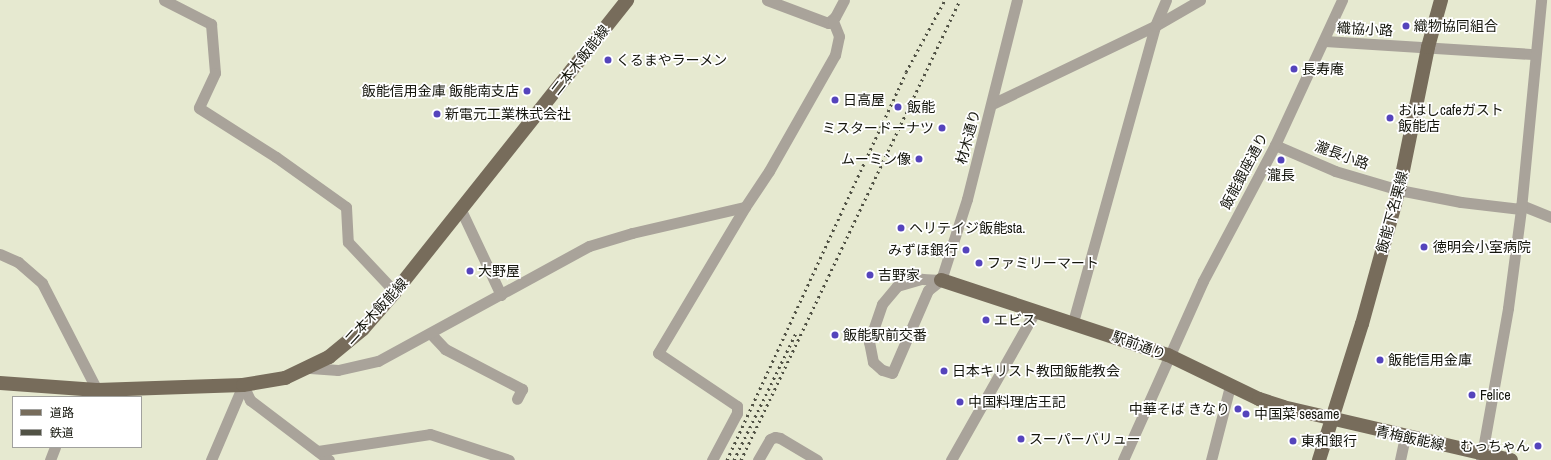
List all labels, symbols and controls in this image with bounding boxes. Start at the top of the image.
place label: 織物協同組合 [1414,18,1498,34]
street label: 織協小路 [1337,19,1393,39]
marker: 織物協同組合 [1401,21,1411,31]
street label: 二本木飯能線 [548,22,612,98]
place label: くるまやラーメン [616,52,728,68]
marker: くるまやラーメン [603,55,613,65]
place label: 長寿庵 [1302,61,1344,77]
marker: 長寿庵 [1289,64,1299,74]
place label: 飯能信用金庫 飯能南支店 [362,83,519,99]
marker: 飯能信用金庫 飯能南支店 [522,86,532,96]
place label: 日高屋 [843,92,885,108]
marker: 日高屋 [830,95,840,105]
place label: 飯能 [907,99,935,115]
marker: 飯能 [892,101,904,113]
place label: おはしcafeガスト 飯能店 [1398,102,1504,134]
place label: 新電元工業株式会社 [445,106,571,122]
street label: 材木通り [953,108,983,166]
marker: 新電元工業株式会社 [432,109,442,119]
marker: おはしcafeガスト 飯能店 [1385,113,1395,123]
place label: ミスタードーナツ [822,120,934,136]
marker: ミスタードーナツ [937,123,947,133]
street label: 飯能銀座通り [1217,130,1271,212]
street label: 瀧長小路 [1313,138,1371,172]
place label: ムーミン像 [841,151,911,167]
marker: ムーミン像 [914,154,924,164]
marker: 瀧長 [1276,155,1286,165]
place label: 瀧長 [1267,167,1295,183]
street label: 飯能下名栗線 [1373,169,1411,255]
place label: ヘリテイジ飯能sta. [909,220,1026,236]
marker: ヘリテイジ飯能sta. [896,223,906,233]
place label: 徳明会小室病院 [1433,239,1531,255]
marker: 徳明会小室病院 [1418,241,1430,253]
place label: みずほ銀行 [888,242,958,258]
marker: みずほ銀行 [961,245,971,255]
place label: ファミリーマート [987,255,1099,271]
marker: ファミリーマート [974,258,984,268]
place label: 大野屋 [478,263,520,279]
marker: 大野屋 [465,266,475,276]
place label: 吉野家 [878,267,920,283]
marker: 吉野家 [865,270,875,280]
street label: 二本木飯能線 [341,275,411,347]
place label: エビス [994,312,1036,328]
marker: エビス [981,315,991,325]
place label: 飯能駅前交番 [843,327,927,343]
street label: 駅前通り [1110,328,1168,362]
marker: 飯能駅前交番 [830,330,840,340]
place label: 飯能信用金庫 [1388,352,1472,368]
marker: 飯能信用金庫 [1375,355,1385,365]
place label: 日本キリスト教団飯能教会 [952,363,1120,379]
marker: 日本キリスト教団飯能教会 [939,366,949,376]
place label: Felice [1480,387,1511,403]
marker: Felice [1467,390,1477,400]
place label: 中国料理店王記 [968,394,1066,410]
legend [12,396,142,448]
marker: 中国料理店王記 [955,397,965,407]
place label: 中華そば きなり [1129,401,1230,417]
marker: 中華そば きなり [1233,404,1243,414]
text: 道路 [50,405,74,421]
place label: 中国菜 sesame [1254,406,1339,422]
marker: 中国菜 sesame [1241,409,1251,419]
street label: 青梅飯能線 [1374,423,1446,453]
text: 鉄道 [50,425,74,441]
place label: スーパーバリュー [1029,431,1141,447]
place label: 東和銀行 [1301,433,1357,449]
marker: スーパーバリュー [1016,434,1026,444]
marker: 東和銀行 [1288,436,1298,446]
place label: むっちゃん [1460,438,1530,454]
marker: むっちゃん [1533,441,1543,451]

